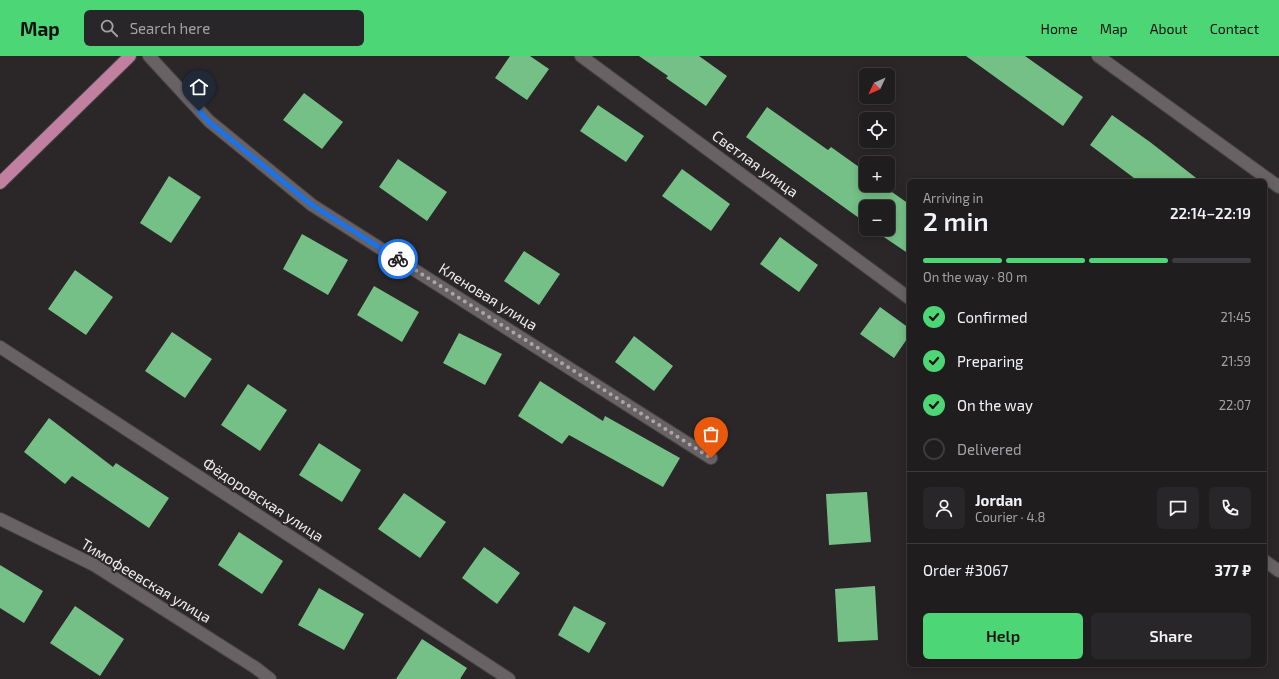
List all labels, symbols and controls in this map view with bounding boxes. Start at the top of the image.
search box [84,10,364,46]
text: Map [20,17,60,40]
icon: search [98,17,120,39]
text: Search here [130,19,210,37]
text: Home [1041,20,1078,37]
text: Map [1100,20,1128,37]
text: About [1150,20,1188,37]
text: Contact [1210,20,1259,37]
north arrow [859,68,895,104]
map controls [859,68,895,236]
pin [182,70,216,111]
icon: home [188,76,210,98]
button: locate [859,112,895,148]
street label: Светлая улица [708,126,802,201]
button: + [859,156,895,192]
text: Arriving in [923,190,983,206]
button: − [859,200,895,236]
text: 22:14–22:19 [1170,204,1251,222]
text: 2 min [923,205,989,236]
courier [378,239,418,279]
icon: bike [387,248,409,270]
street label: Кленовая улица [435,259,541,335]
text: On the way · 80 m [923,269,1027,285]
icon: check [923,306,945,328]
text: Confirmed [957,308,1028,326]
text: 21:45 [1220,309,1251,325]
icon: check [923,350,945,372]
text: Preparing [957,352,1023,370]
text: 21:59 [1221,353,1251,369]
icon: check [923,394,945,416]
text: On the way [957,396,1033,414]
text: 22:07 [1219,397,1251,413]
pin [694,417,728,458]
icon: bag [700,423,722,445]
text: Delivered [957,440,1022,458]
street label: Фёдоровская улица [199,453,327,546]
button: person [923,487,965,529]
button: chat [1157,487,1199,529]
button: phone [1209,487,1251,529]
text: Jordan [975,491,1022,509]
text: Courier · 4.8 [975,509,1045,525]
street label: Тимофеевская улица [78,534,215,627]
text: Order #3067 [923,561,1009,579]
text: 377 ₽ [1215,561,1251,579]
button: Help [923,613,1083,659]
button: Share [1091,613,1251,659]

